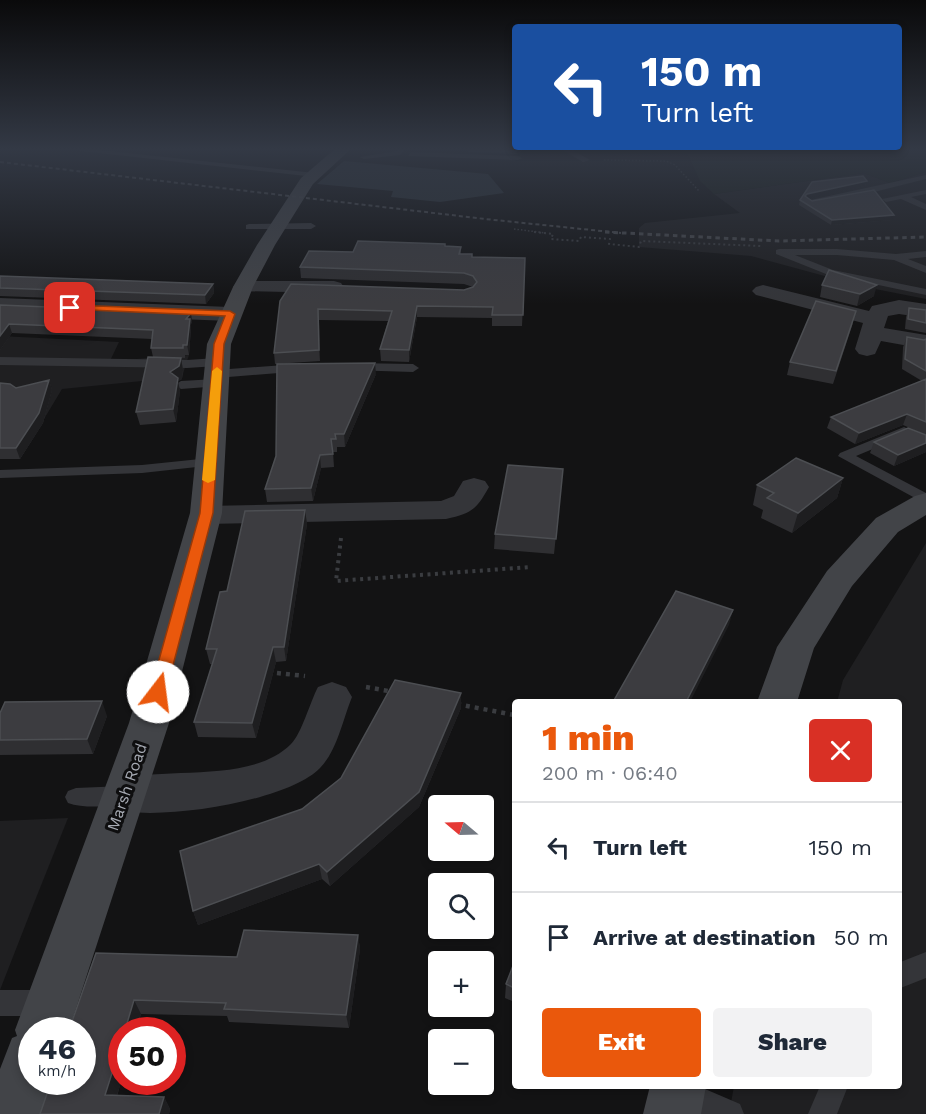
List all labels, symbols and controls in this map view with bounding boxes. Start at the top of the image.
text: 150 m [641,47,762,96]
icon: left [542,48,620,126]
text: Turn left [641,97,753,129]
pin [44,282,95,333]
icon: arrive [53,291,86,324]
position arrow [126,660,190,724]
text: 1 min [542,717,635,759]
button: close [809,719,872,782]
street label: Marsh Road [103,741,151,833]
text: 200 m · 06:40 [542,761,678,785]
north arrow [428,795,494,861]
map controls [428,795,494,1095]
icon: left [542,831,575,864]
text: Turn left [593,835,687,860]
text: 150 m [808,835,872,860]
button: search [428,873,494,939]
icon: arrive [542,921,575,954]
text: Arrive at destination [593,925,816,950]
text: 50 m [834,925,889,950]
button: + [428,951,494,1017]
button: Exit [542,1008,701,1077]
button: Share [713,1008,872,1077]
speed limit sign: 50 [108,1017,186,1095]
button: − [428,1029,494,1095]
text: 46 [38,1031,76,1066]
text: km/h [38,1062,76,1080]

